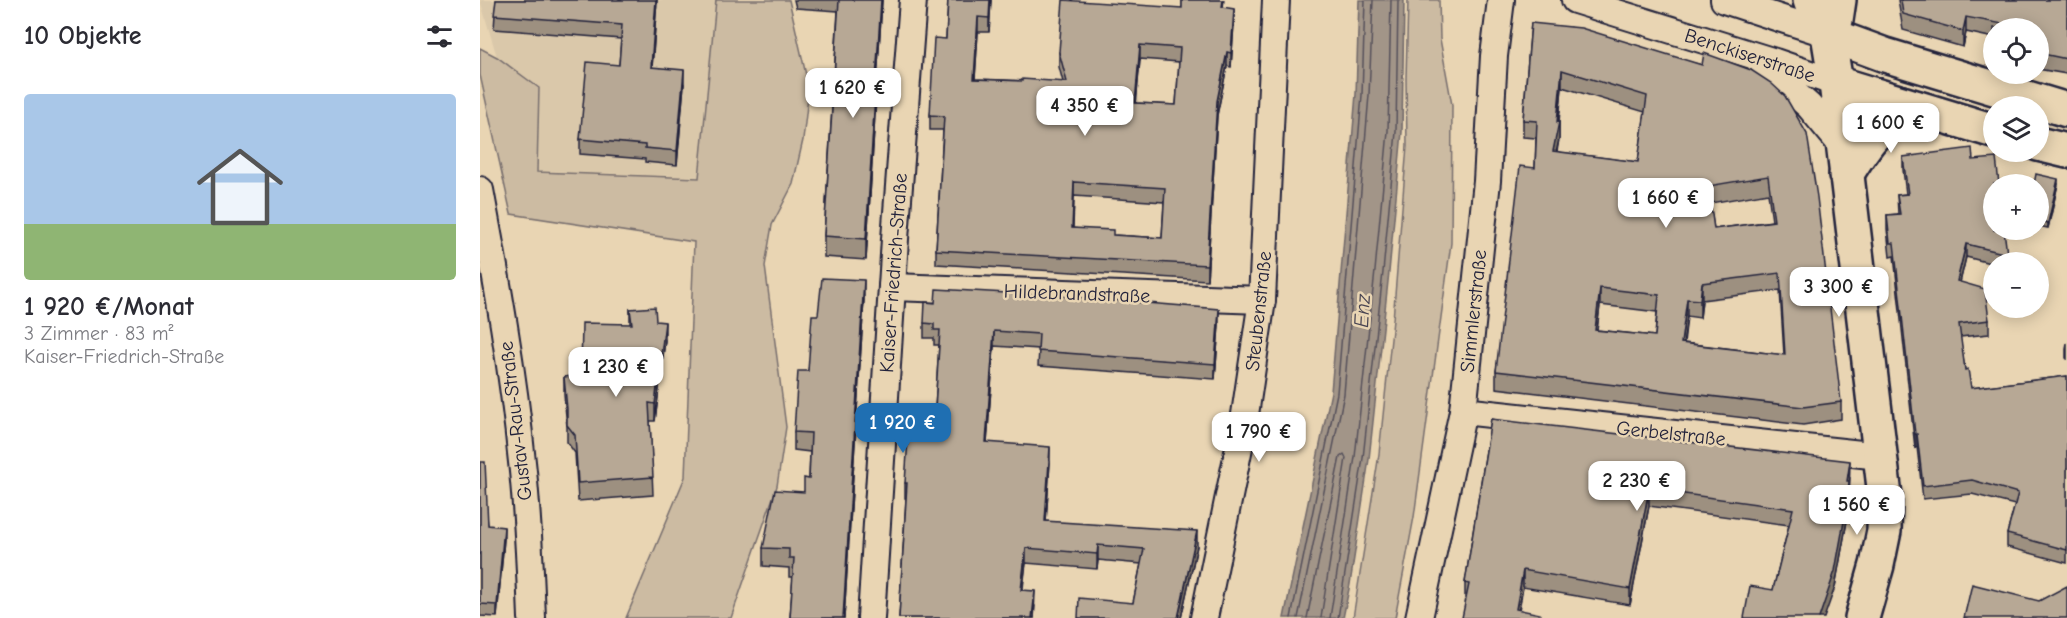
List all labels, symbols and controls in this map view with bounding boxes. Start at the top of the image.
map controls [1983,18,2049,318]
button: locate [1983,18,2049,84]
icon: filters [423,20,456,53]
text: 10 Objekte [24,21,141,51]
street label: Benckiserstraße [1682,24,1818,87]
pin: 1 620 € [798,68,908,119]
text: 1 620 € [819,76,887,99]
pin: 4 350 € [1030,86,1140,137]
text: 4 350 € [1050,94,1120,117]
button: layers [1983,96,2049,162]
pin: 1 600 € [1836,103,1946,154]
text: 1 600 € [1856,111,1926,134]
icon: home [186,133,294,241]
street label: Kaiser-Friedrich-Straße [875,172,912,374]
button: + [1983,174,2049,240]
pin: 1 660 € [1611,178,1721,229]
text: 1 660 € [1632,186,1700,209]
street label: Simmlerstraße [1456,248,1491,374]
street label: Steubenstraße [1241,250,1276,372]
button: − [1983,252,2049,318]
pin: 3 300 € [1784,267,1894,318]
text: 3 300 € [1804,275,1874,298]
street label: Hildebrandstraße [1003,279,1151,308]
text: 1 920 €/Monat [24,292,194,322]
water label: Enz [1349,293,1375,328]
text: 3 Zimmer · 83 m² [24,322,174,345]
street label: Gustav-Rau-Straße [494,340,537,502]
text: Kaiser-Friedrich-Straße [24,345,224,368]
pin: 1 230 € [561,347,671,398]
text: 1 230 € [582,355,650,378]
pin: 1 920 € [848,403,958,454]
text: 1 920 € [869,411,937,434]
pin: 1 790 € [1204,412,1314,463]
street label: Gerbelstraße [1615,416,1727,451]
text: 1 790 € [1226,420,1292,443]
pin: 2 230 € [1582,461,1692,512]
text: 2 230 € [1602,469,1672,492]
pin: 1 560 € [1802,485,1912,536]
text: 1 560 € [1823,493,1891,516]

